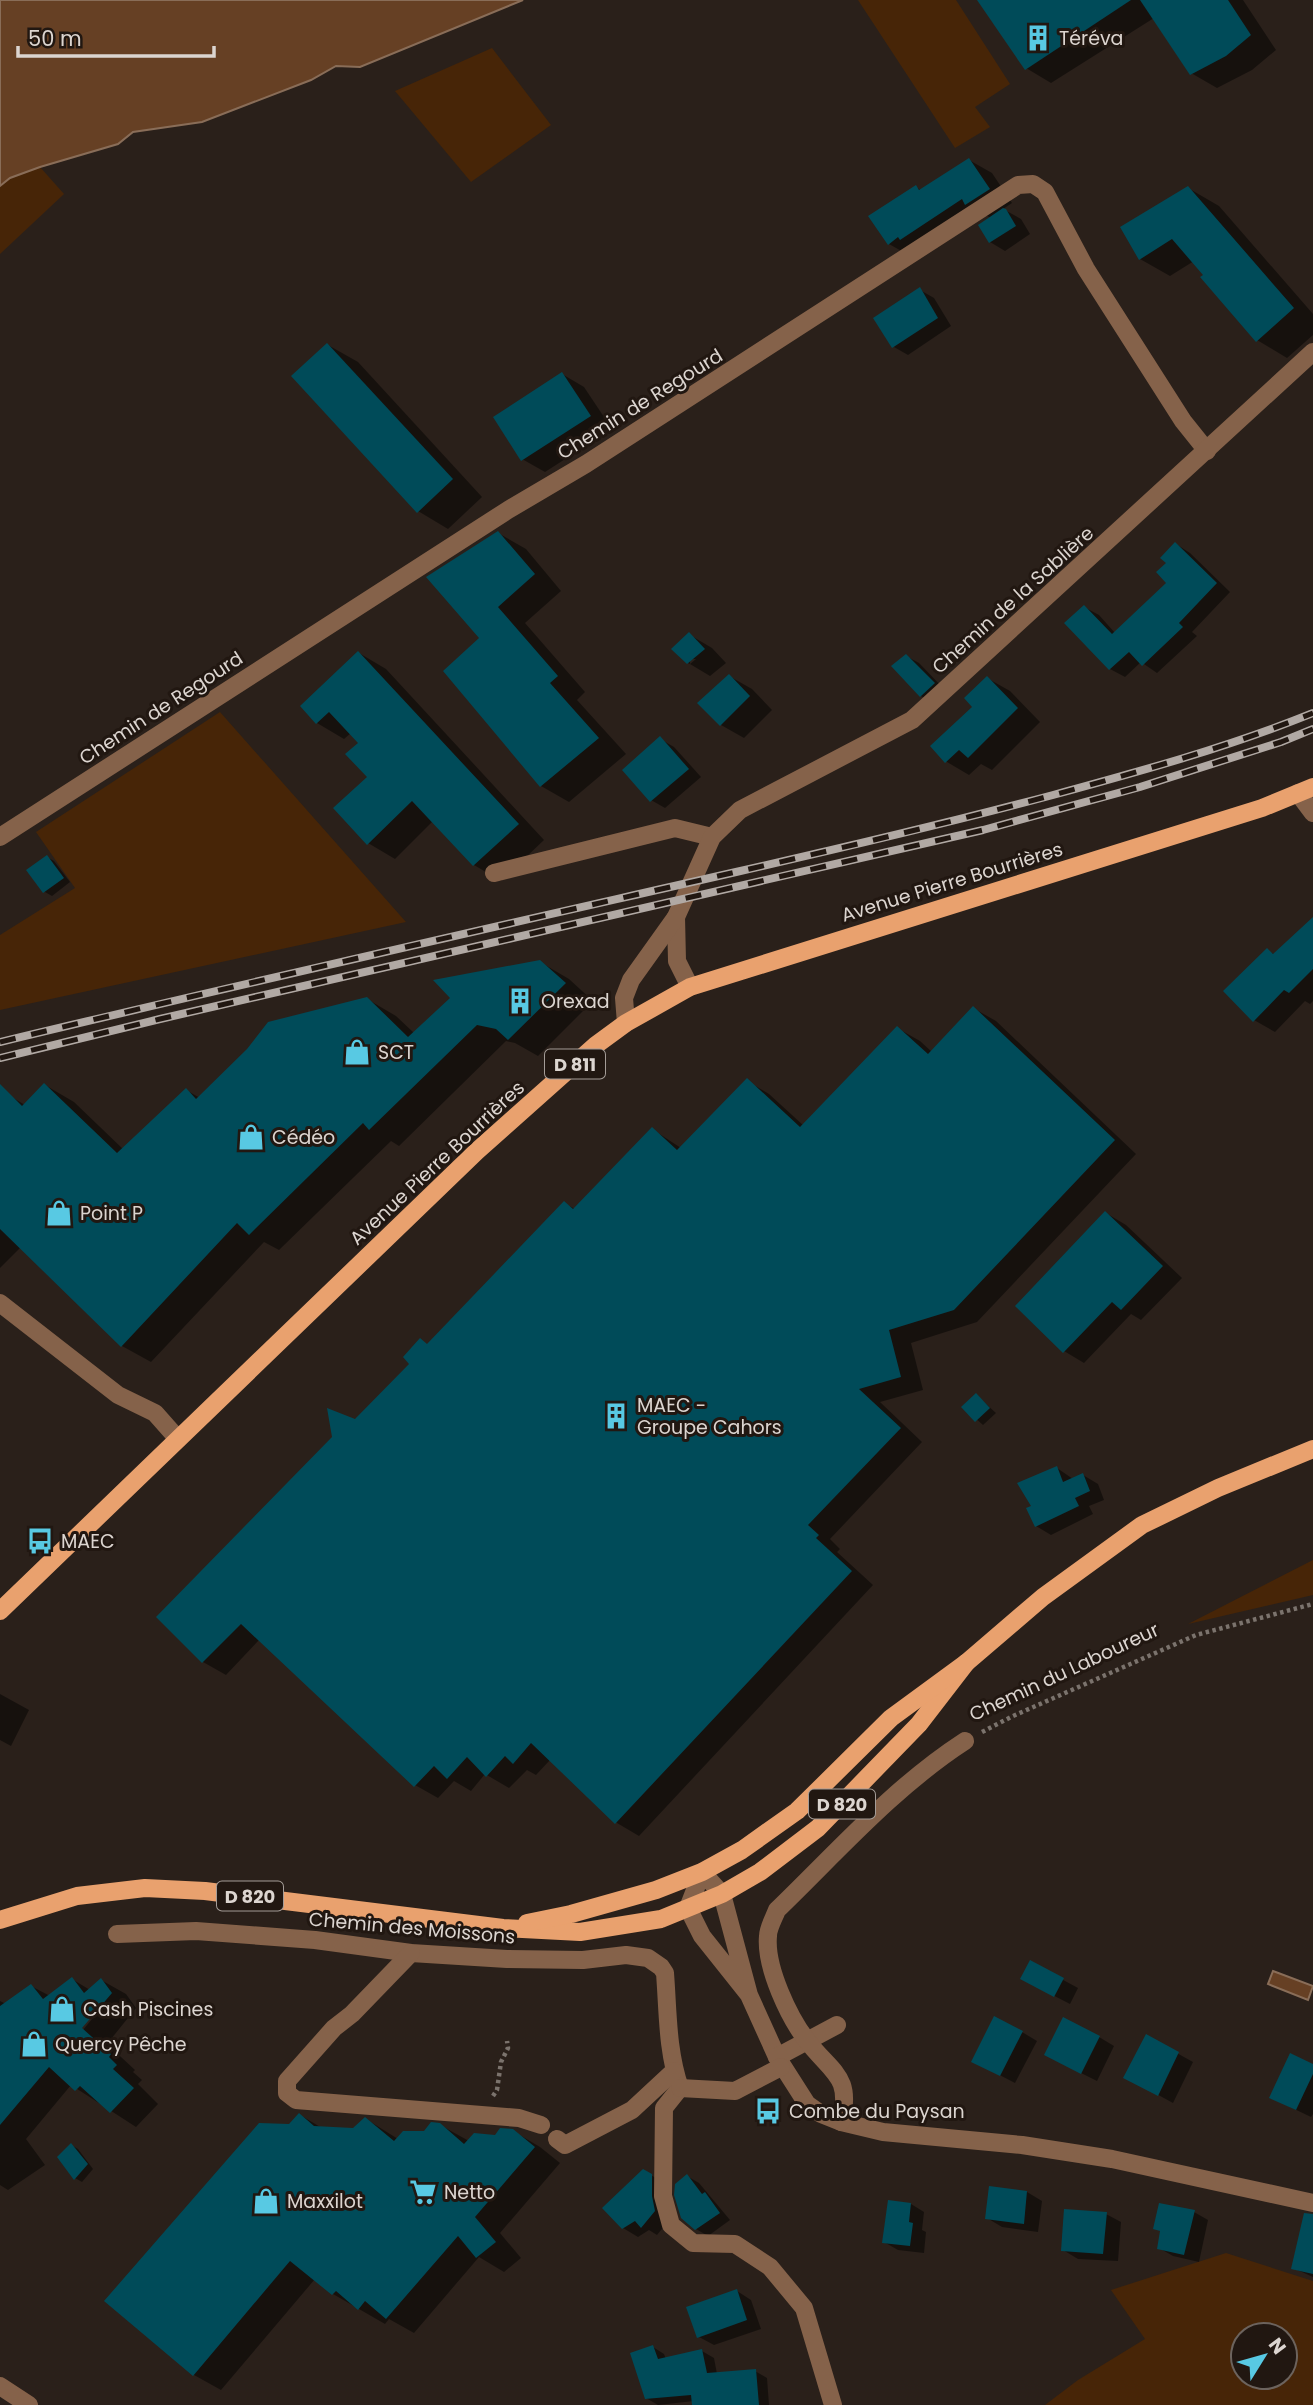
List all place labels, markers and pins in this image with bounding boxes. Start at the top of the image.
building icon: Téréva [1023,23,1053,53]
place label: Téréva [1059,25,1123,52]
building icon: Orexad [505,986,535,1016]
place label: Orexad [541,988,610,1015]
shop icon: SCT [342,1037,372,1067]
place label: SCT [378,1039,414,1066]
shop icon: Cédéo [236,1122,266,1152]
place label: Cédéo [272,1124,335,1151]
shop icon: Point P [44,1198,74,1228]
place label: Point P [80,1200,143,1227]
place label: MAEC - Groupe Cahors [637,1392,782,1441]
building icon: MAEC - Groupe Cahors [601,1401,631,1431]
bus stop icon: MAEC [25,1526,55,1556]
place label: MAEC [61,1528,115,1555]
shop icon: Cash Piscines [47,1994,77,2024]
place label: Cash Piscines [83,1996,213,2023]
shop icon: Quercy Pêche [19,2029,49,2059]
place label: Quercy Pêche [55,2031,187,2058]
bus stop icon: Combe du Paysan [753,2096,783,2126]
place label: Combe du Paysan [789,2098,965,2125]
supermarket icon: Netto [408,2177,438,2207]
place label: Netto [444,2179,495,2206]
shop icon: Maxxilot [251,2186,281,2216]
place label: Maxxilot [287,2188,363,2215]

